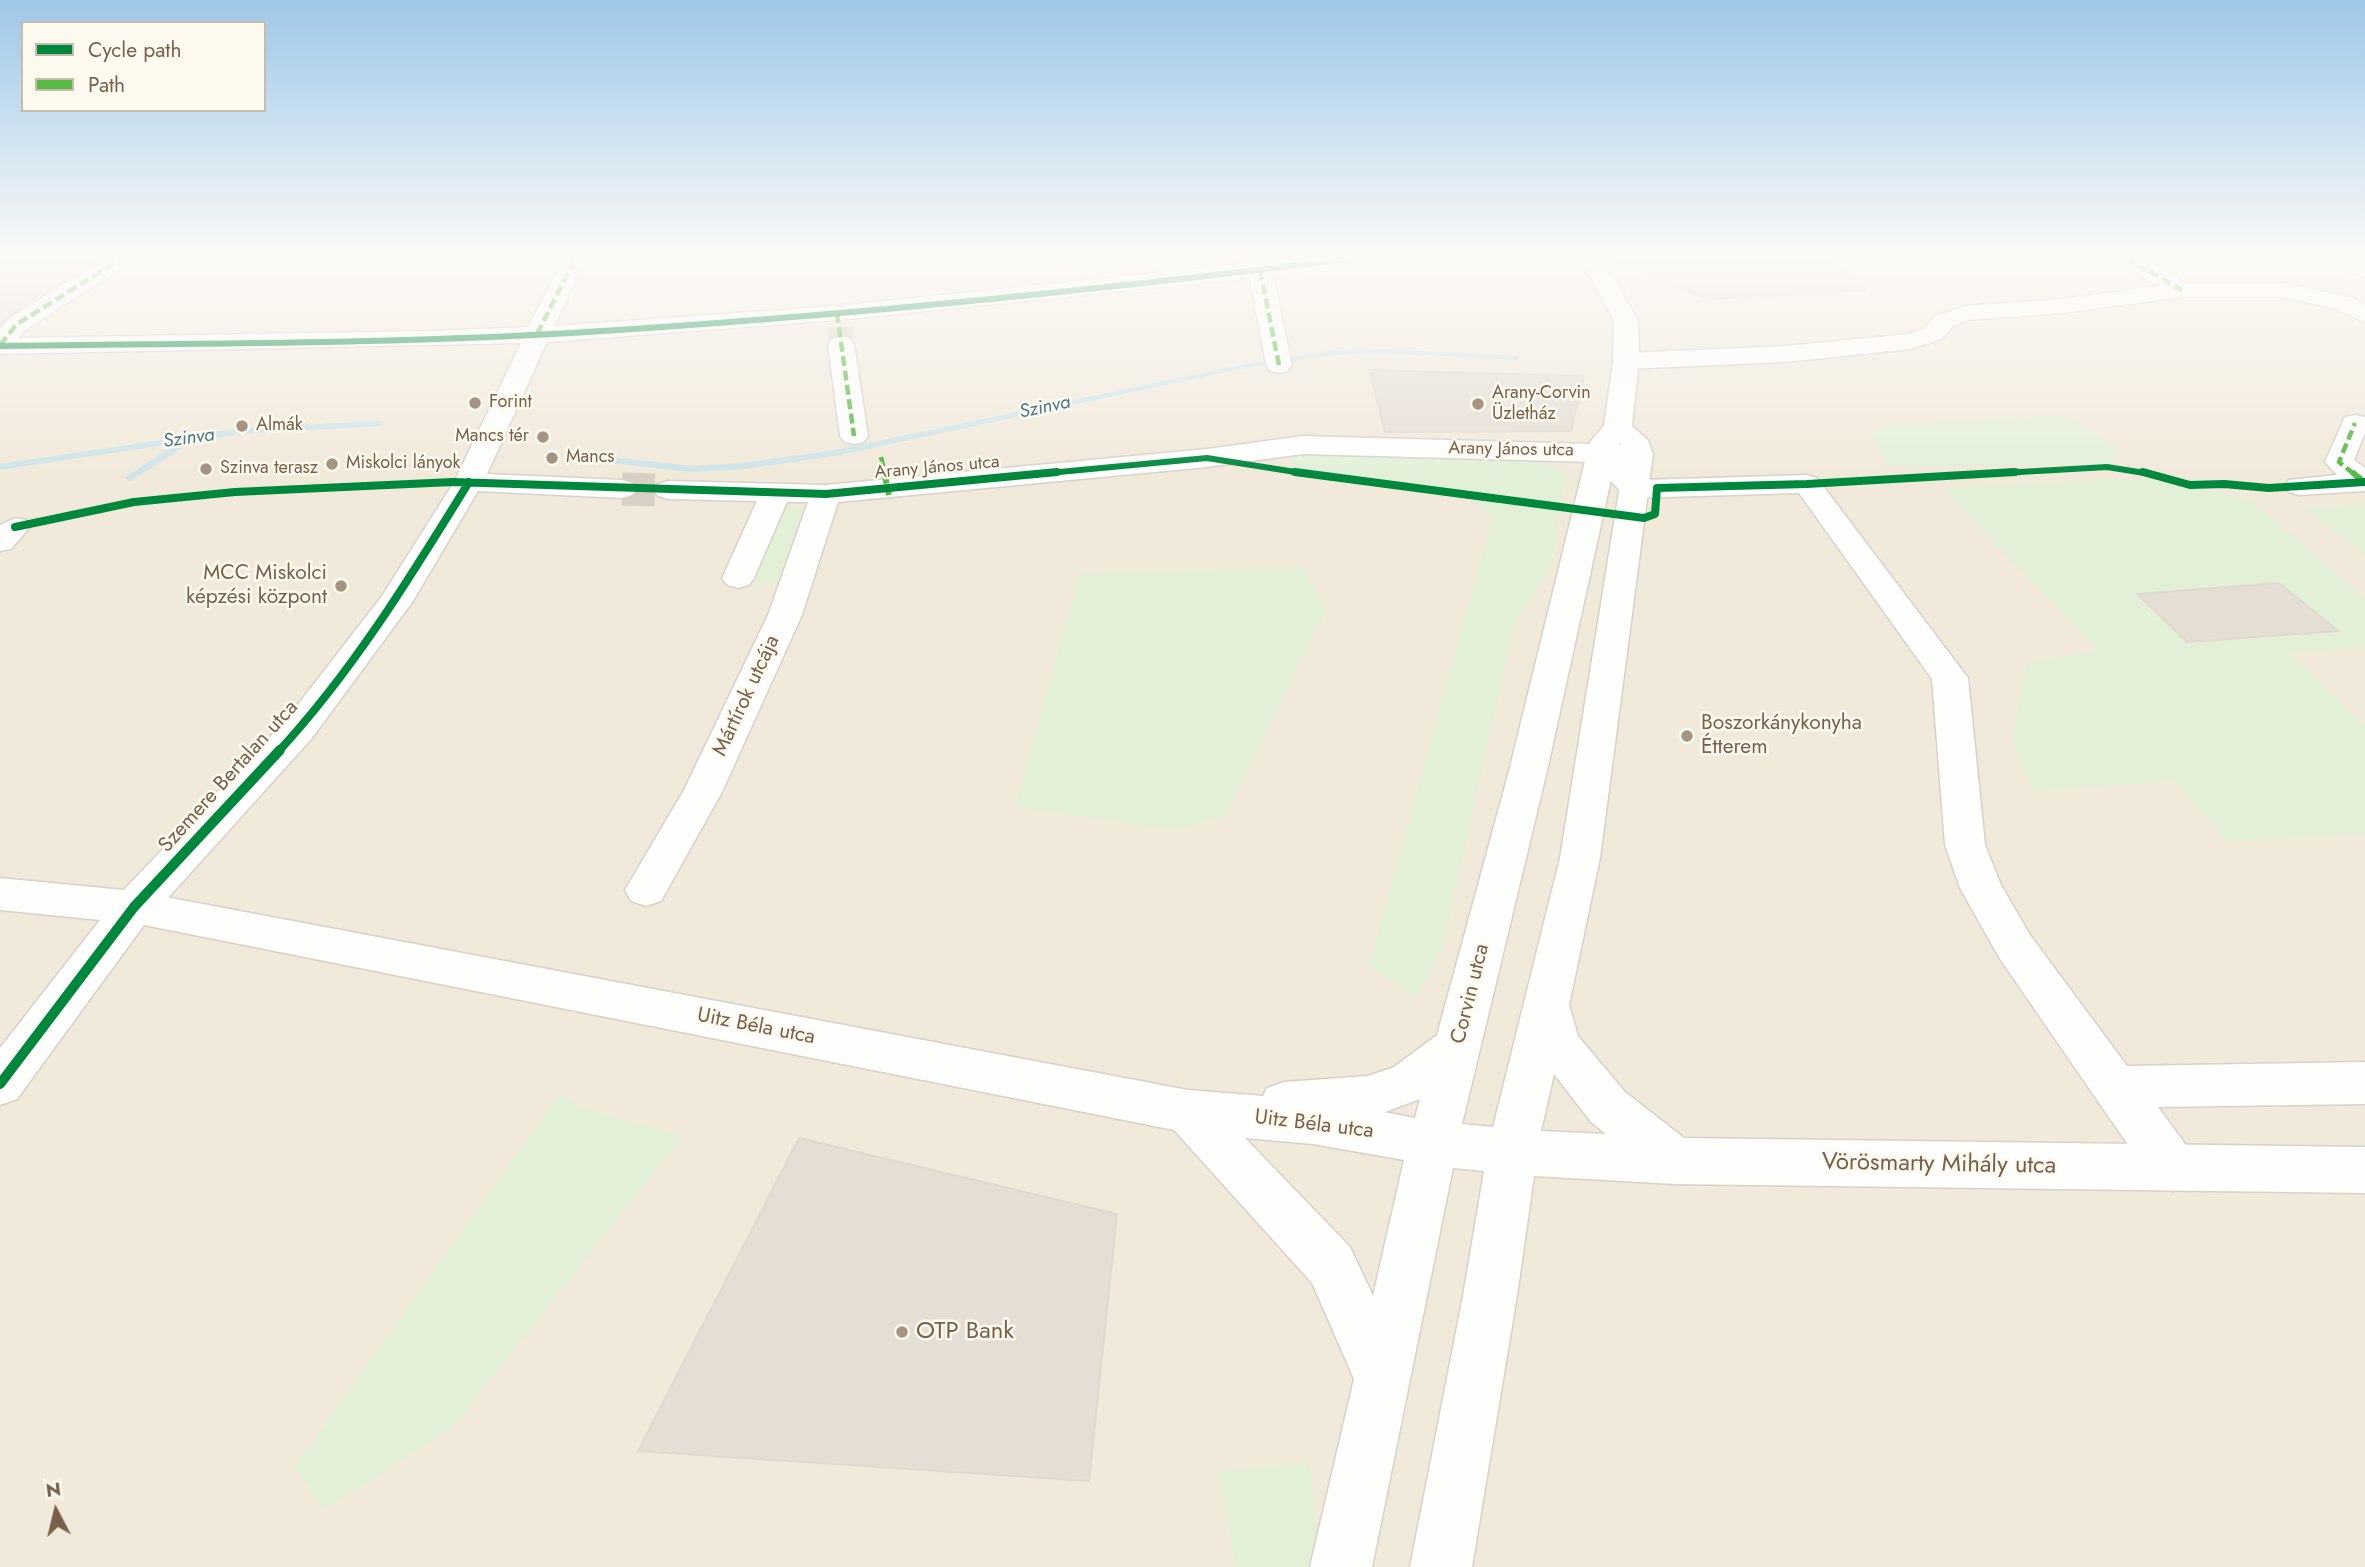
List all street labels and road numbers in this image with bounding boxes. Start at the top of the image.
street label: Arany János utca [1448,438,1574,462]
street label: Arany János utca [874,452,1000,484]
street label: Mártírok utcája [708,632,786,760]
street label: Szemere Bertalan utca [154,696,304,858]
street label: Corvin utca [1446,942,1496,1046]
street label: Uitz Béla utca [695,1003,817,1051]
street label: Uitz Béla utca [1253,1105,1375,1145]
street label: Vörösmarty Mihály utca [1822,1149,2056,1181]

